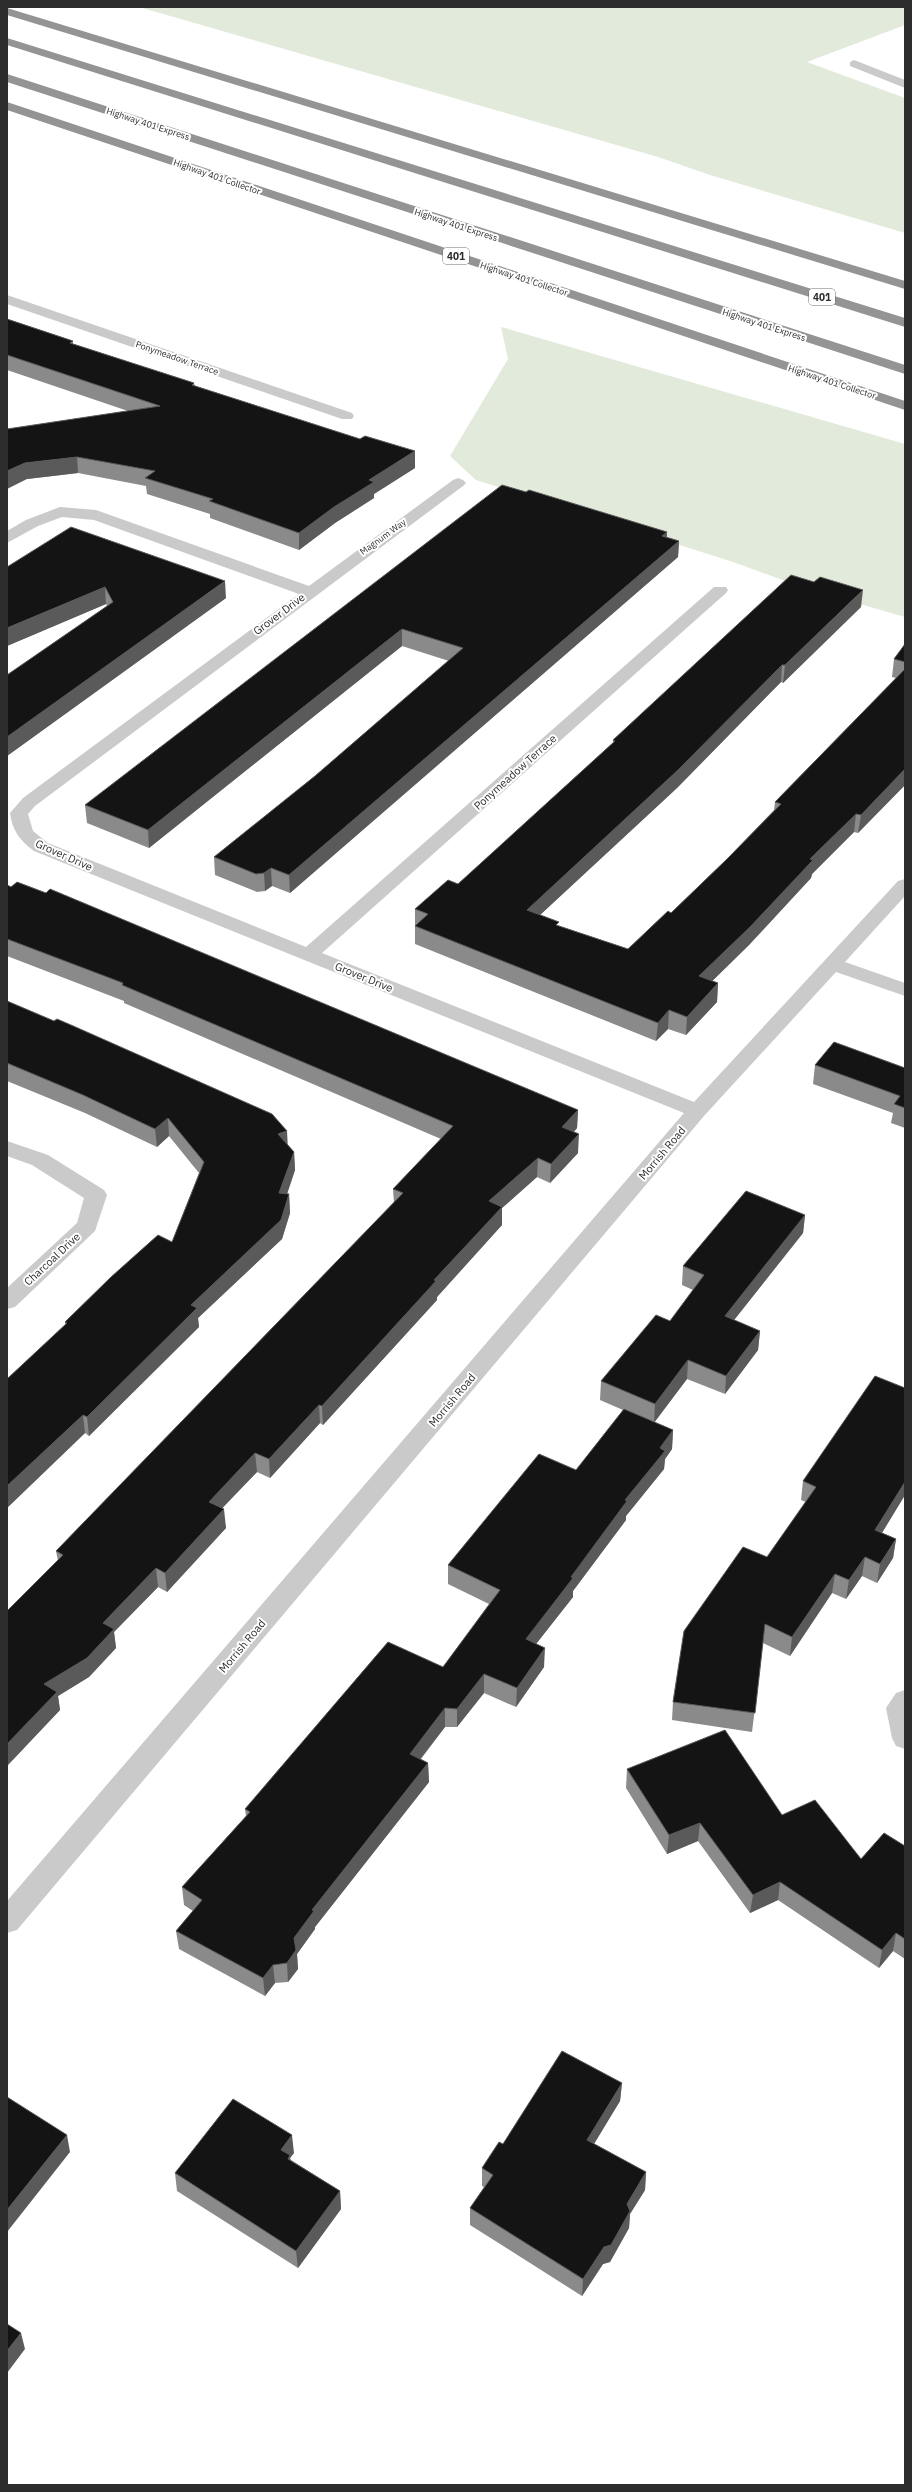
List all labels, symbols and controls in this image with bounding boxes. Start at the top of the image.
street label: Highway 401 Express [105,105,191,142]
street label: Highway 401 Collector [172,156,263,197]
street label: Highway 401 Express [413,206,499,243]
road number: 401 [443,248,469,264]
street label: Highway 401 Collector [479,259,570,298]
road number: 401 [809,289,835,305]
street label: Highway 401 Express [721,306,807,343]
street label: Ponymeadow Terrace [134,338,220,377]
street label: Highway 401 Collector [787,362,878,401]
street label: Magnum Way [358,516,408,557]
street label: Grover Drive [250,590,308,638]
street label: Ponymeadow Terrace [471,731,559,813]
street label: Grover Drive [33,836,95,874]
street label: Grover Drive [333,959,395,995]
street label: Morrish Road [636,1123,688,1183]
street label: Charcoal Drive [21,1229,83,1289]
street label: Morrish Road [426,1370,478,1430]
street label: Morrish Road [216,1616,268,1676]

